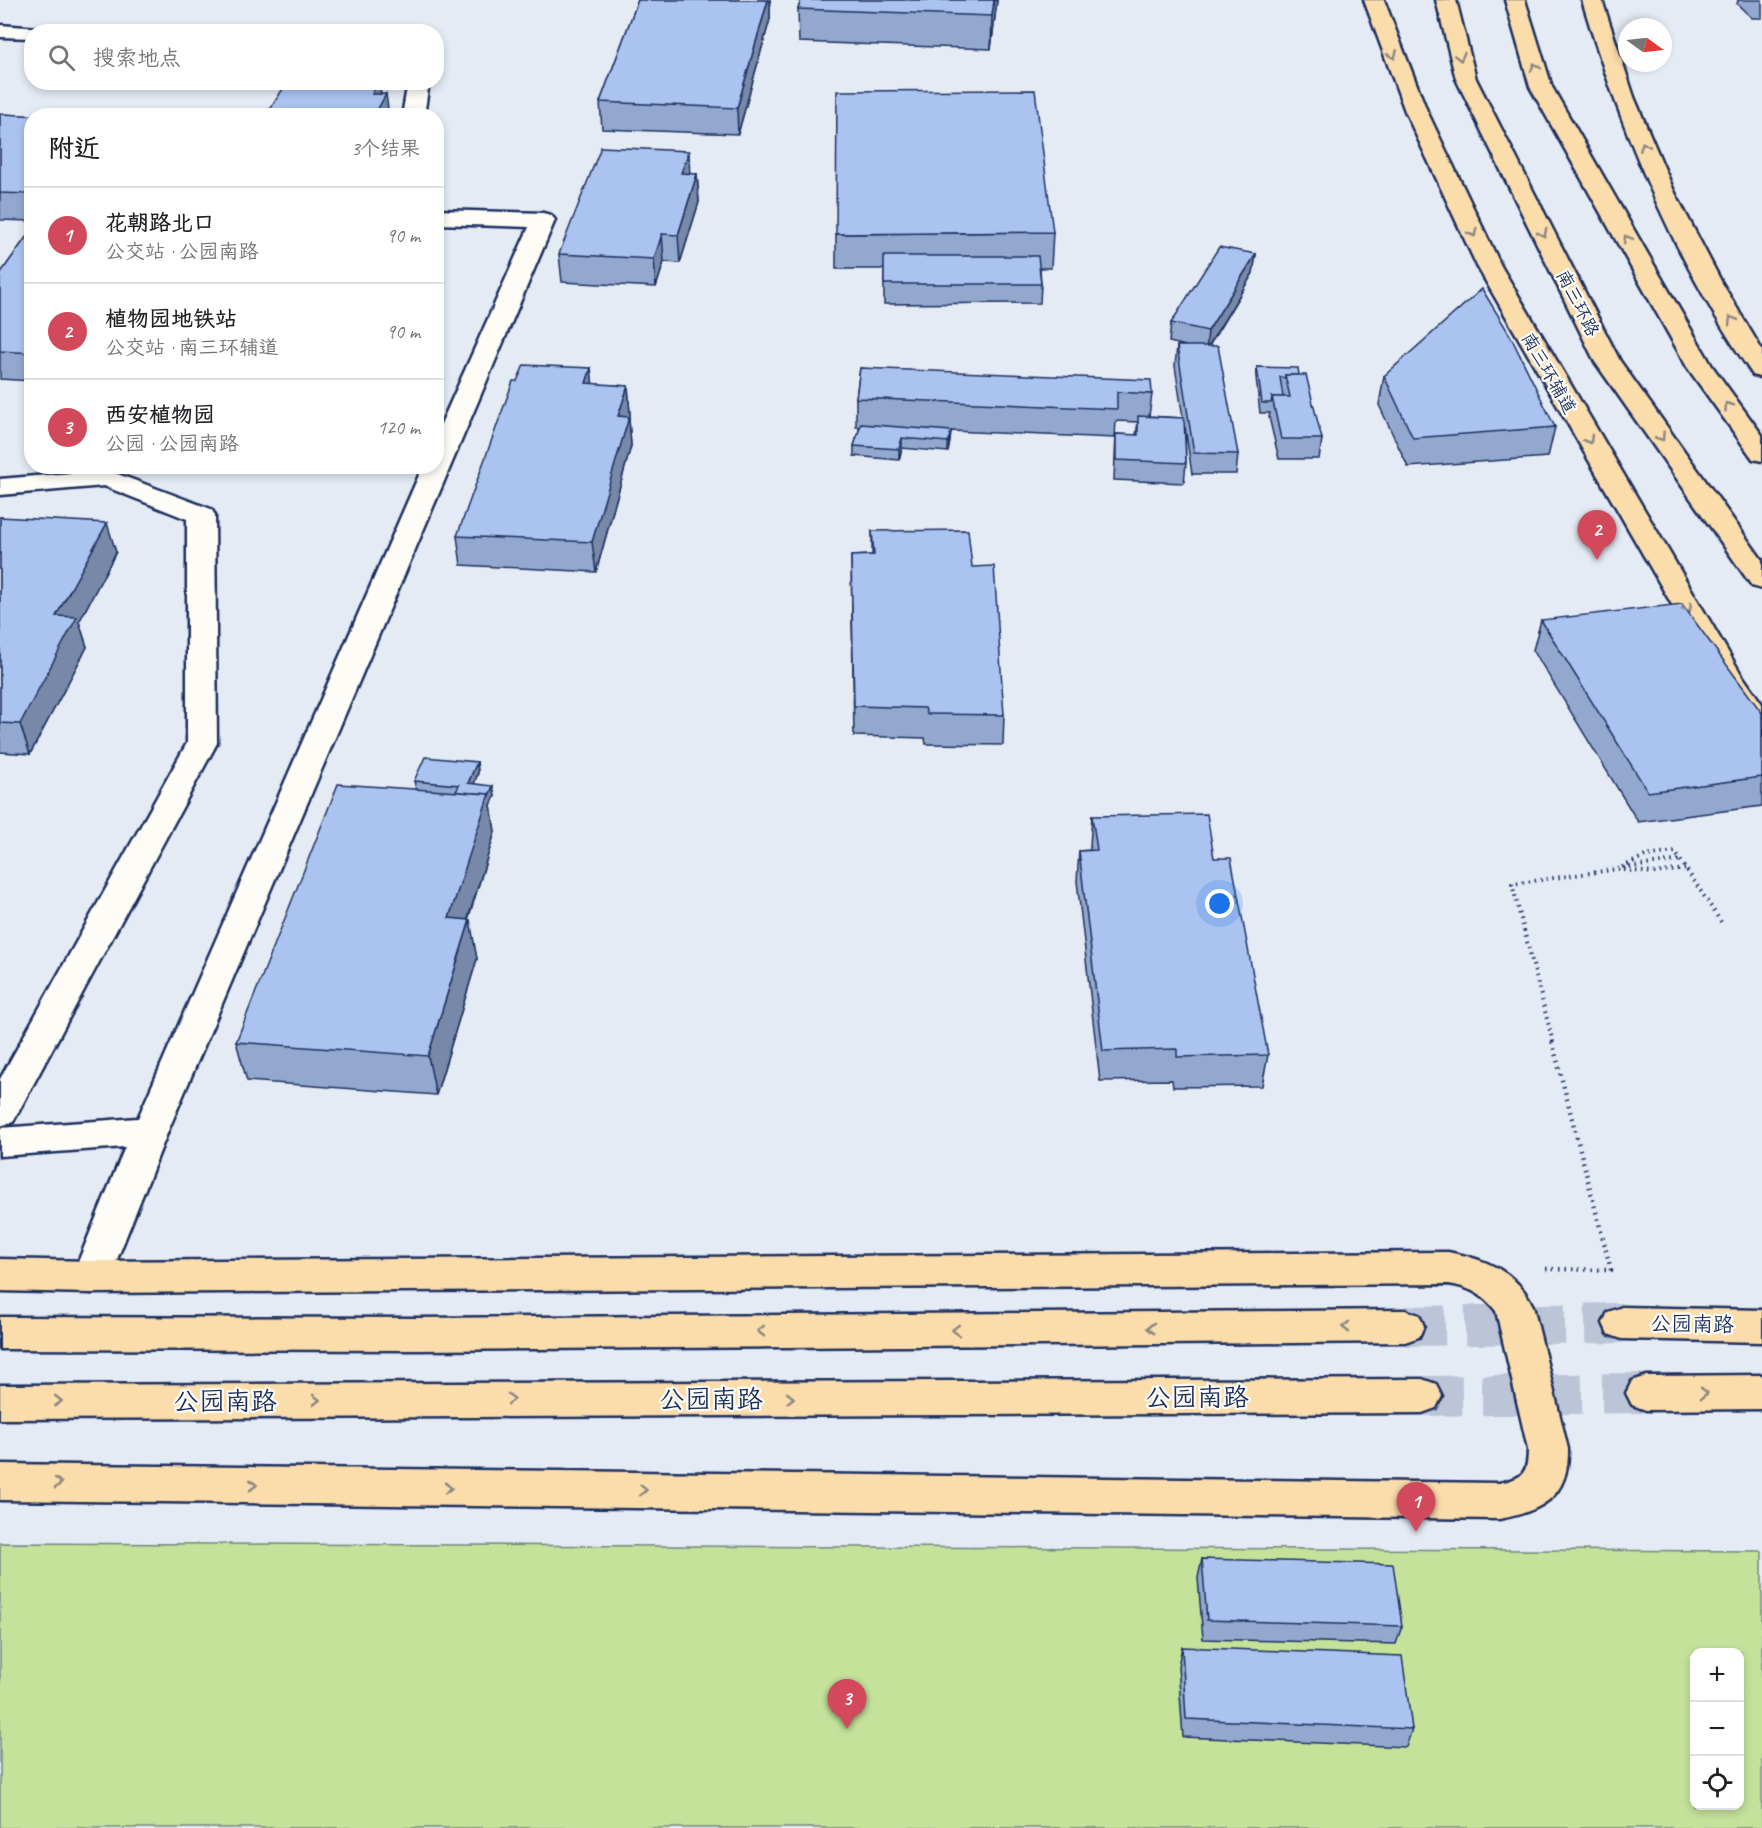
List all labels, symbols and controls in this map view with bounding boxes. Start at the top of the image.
north arrow [1618,18,1672,72]
search box [24,24,444,90]
icon: search [45,41,78,74]
text: 搜索地点 [93,44,181,72]
one-way arrow [1386,50,1399,60]
one-way arrow [1453,52,1466,62]
one-way arrow [1530,62,1542,73]
text: 附近 [48,132,100,165]
text: 3个结果 [351,136,420,161]
one-way arrow [1639,142,1651,153]
text: 花朝路北口 [105,209,215,237]
text: 1 [63,223,72,248]
text: 90 m [386,223,420,248]
one-way arrow [1536,226,1547,237]
one-way arrow [1465,227,1477,238]
one-way arrow [1623,235,1634,245]
text: 公交站 · 公园南路 [105,239,258,264]
street label: 南三环路 [1552,266,1604,340]
text: 植物园地铁站 [105,305,237,333]
one-way arrow [1728,316,1739,326]
text: 2 [63,319,72,344]
text: 90 m [386,319,420,344]
street label: 南三环辅道 [1517,329,1581,417]
text: 公交站 · 南三环辅道 [105,335,278,360]
text: 西安植物园 [105,401,215,429]
one-way arrow [1724,401,1735,412]
text: 3 [63,415,72,440]
text: 120 m [377,415,420,440]
text: 公园 · 公园南路 [105,431,238,456]
one-way arrow [1654,431,1665,442]
one-way arrow [1581,434,1593,444]
pin: 2 [1578,510,1616,560]
one-way arrow [1681,602,1692,612]
your location [1205,889,1234,918]
street label: 公园南路 [1650,1310,1734,1338]
one-way arrow [1342,1321,1351,1333]
one-way arrow [1147,1322,1156,1334]
one-way arrow [952,1324,961,1336]
one-way arrow [757,1325,766,1337]
street label: 公园南路 [1145,1381,1249,1414]
street label: 公园南路 [659,1383,763,1416]
street label: 公园南路 [173,1385,277,1418]
one-way arrow [1700,1387,1709,1399]
one-way arrow [786,1392,795,1404]
one-way arrow [507,1393,516,1406]
one-way arrow [312,1394,321,1406]
one-way arrow [54,1395,63,1407]
one-way arrow [54,1476,63,1489]
one-way arrow [249,1479,258,1491]
one-way arrow [444,1481,453,1494]
pin: 1 [1396,1482,1436,1532]
one-way arrow [639,1484,648,1496]
map controls [1690,1648,1744,1810]
button: + [1690,1648,1744,1702]
pin: 3 [828,1680,866,1729]
button: − [1690,1702,1744,1756]
button: locate [1690,1756,1744,1810]

